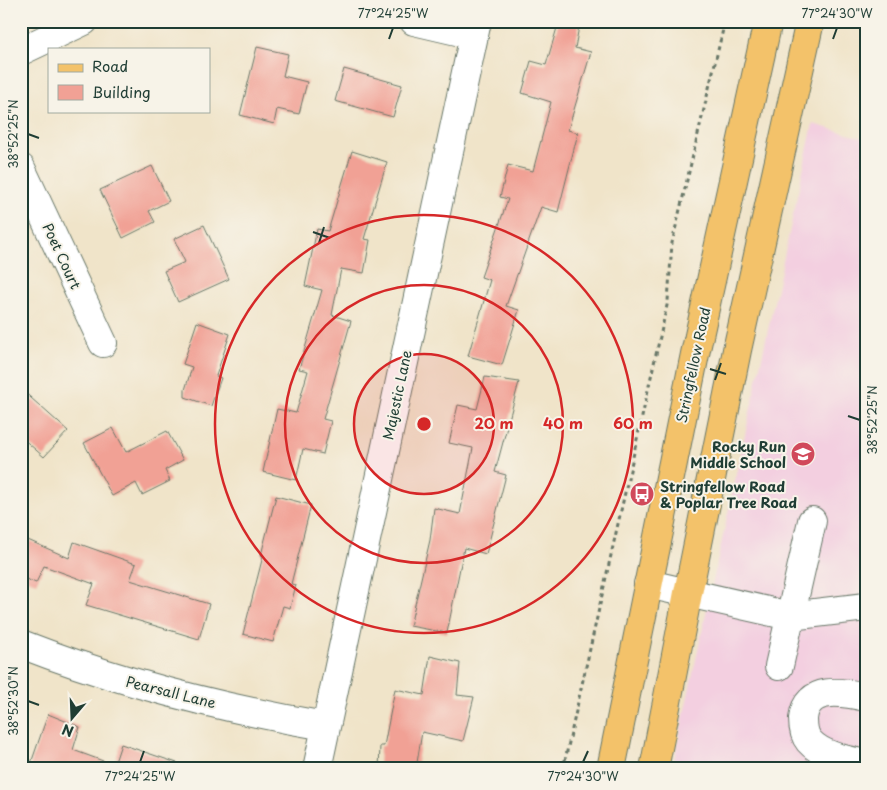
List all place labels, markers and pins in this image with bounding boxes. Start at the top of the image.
centre of rings [415,415,433,433]
place label: Rocky Run Middle School [690,436,786,473]
school or university icon: Rocky Run Middle School [790,441,816,467]
place label: Stringfellow Road & Poplar Tree Road [660,476,797,513]
bus stop icon: Stringfellow Road & Poplar Tree Road [629,481,655,507]

